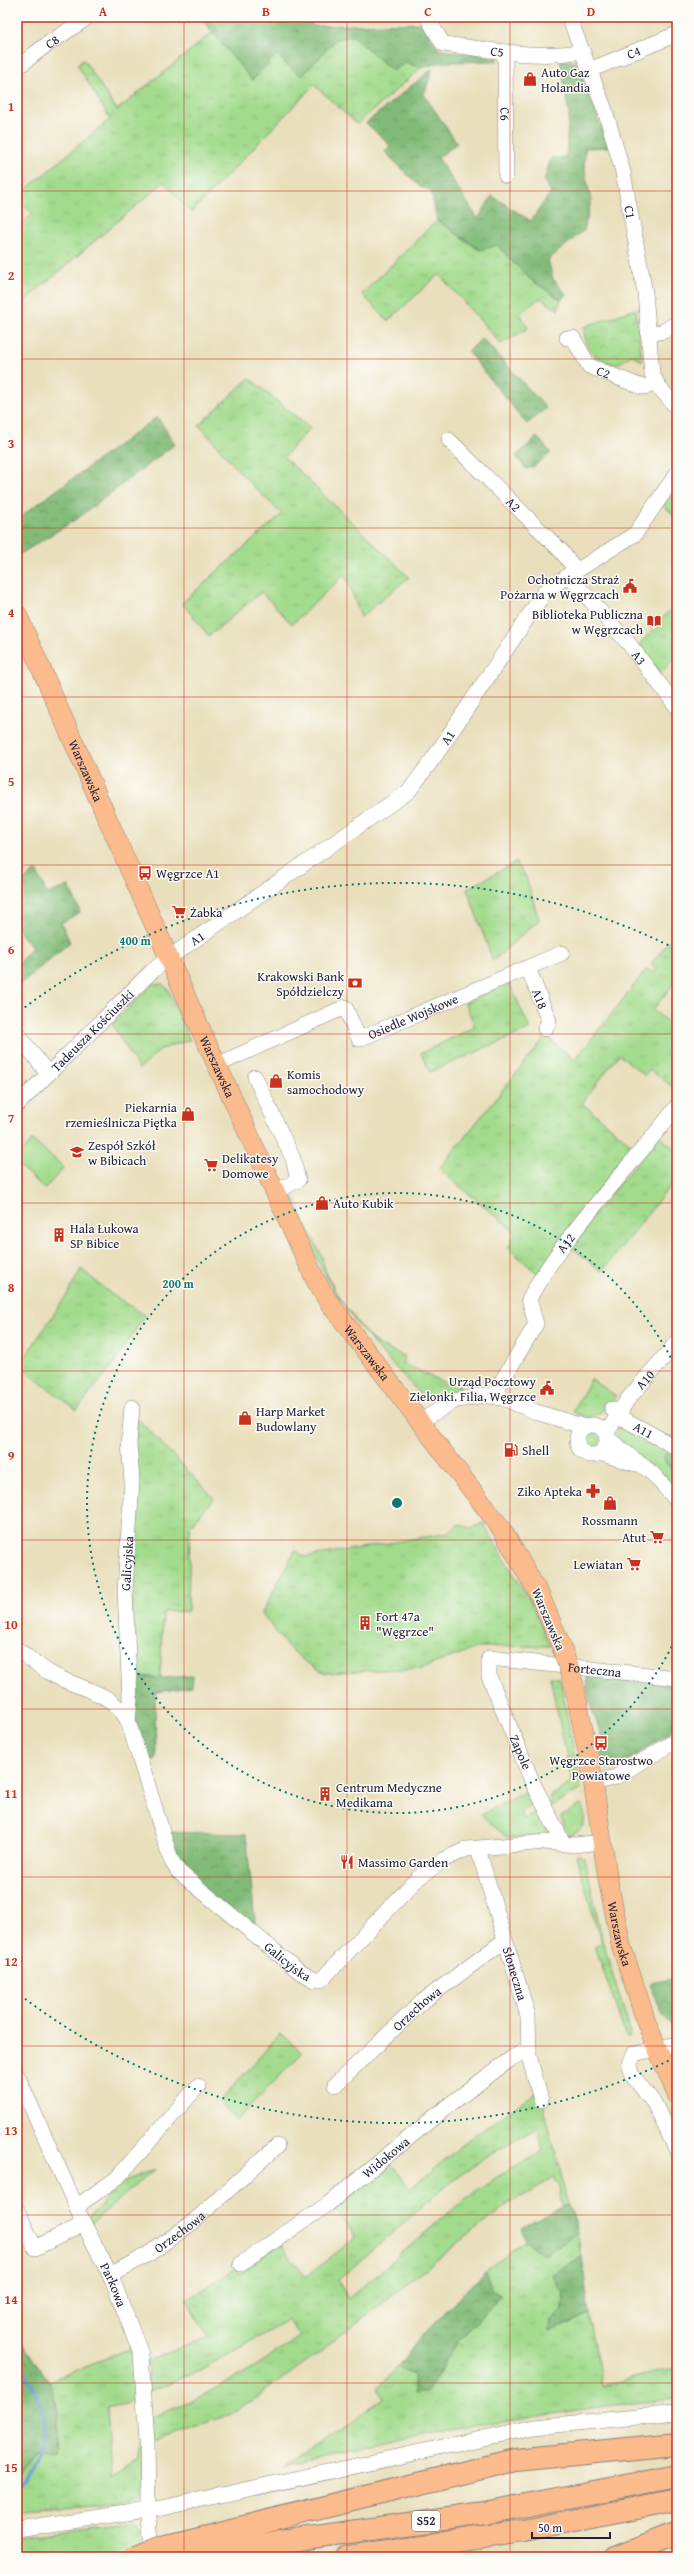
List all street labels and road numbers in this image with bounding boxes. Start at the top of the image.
street label: C8 [41,30,63,53]
street label: C5 [489,41,505,62]
street label: C4 [624,41,643,64]
street label: C6 [495,107,515,121]
street label: C1 [619,204,640,220]
street label: C2 [594,361,613,384]
street label: A2 [502,493,525,516]
street label: A3 [627,646,651,669]
street label: A1 [436,726,460,749]
street label: Warszawska [64,737,108,805]
street label: A1 [186,927,209,950]
street label: Tadeusza Kościuszki [47,985,139,1076]
street label: A18 [527,986,552,1012]
street label: Osiedle Wojskowe [365,989,461,1044]
street label: Warszawska [195,1033,240,1101]
street label: A12 [552,1229,579,1257]
street label: Warszawska [339,1321,395,1385]
street label: A10 [631,1366,659,1394]
street label: A11 [630,1417,657,1443]
street label: Galicyjska [116,1534,139,1591]
street label: Warszawska [527,1585,571,1654]
street label: Forteczna [567,1657,623,1682]
street label: Zapole [505,1732,536,1773]
street label: Warszawska [603,1900,637,1970]
street label: Galicyjska [260,1937,315,1986]
street label: Słoneczna [498,1945,532,2004]
street label: Orzechowa [388,1981,446,2035]
street label: Widokowa [358,2132,414,2183]
street label: Orzechowa [150,2206,210,2257]
street label: Parkowa [95,2259,131,2311]
road number: S52 [412,2511,440,2531]

